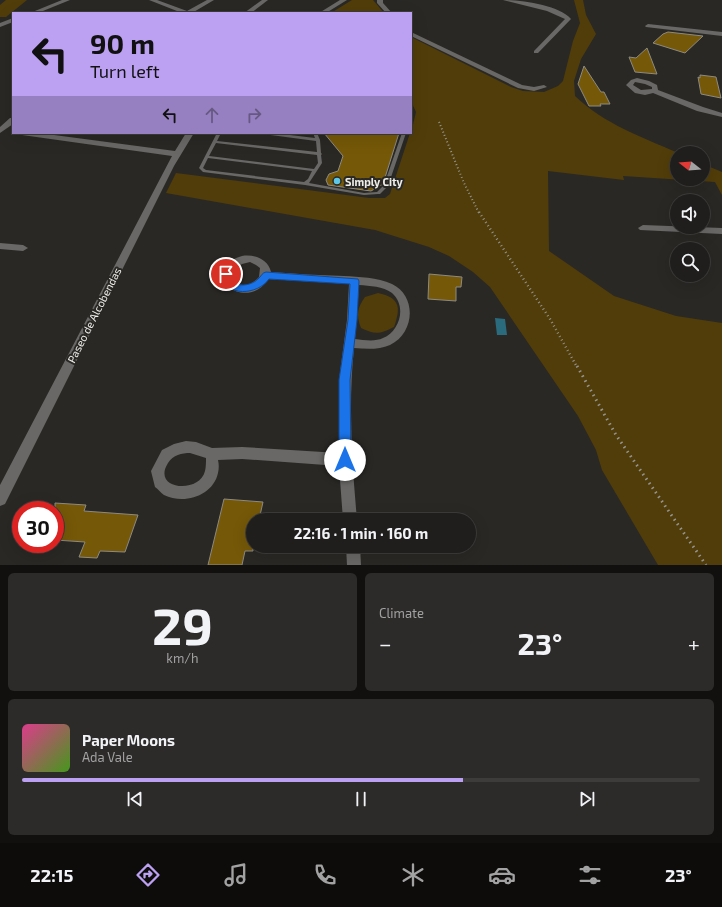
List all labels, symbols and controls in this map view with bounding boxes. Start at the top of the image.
text: 90 m [90,26,155,60]
icon: left [24,28,76,80]
text: Turn left [90,60,160,82]
icon: left [159,104,181,126]
icon: ahead [201,104,223,126]
icon: right [243,104,265,126]
north arrow [670,146,710,186]
map controls [670,146,710,282]
place label: Simply City [345,175,403,189]
marker: Simply City [332,176,342,186]
button: sound [670,194,710,234]
button: search [670,242,710,282]
pin [209,257,243,291]
icon: arrive [215,263,237,285]
street label: Paseo de Alcobendas [64,265,124,365]
position arrow [324,439,366,481]
speed limit sign: 30 [12,501,64,553]
text: 22:16 · 1 min · 160 m [294,524,428,542]
text: 29 [152,593,213,655]
text: Climate [379,605,424,621]
text: 23° [517,625,562,661]
text: − [379,630,392,656]
text: + [688,630,700,656]
text: km/h [166,650,199,666]
text: Paper Moons [82,731,175,749]
text: Ada Vale [82,749,133,765]
icon: previous [124,788,146,810]
icon: pause [350,788,372,810]
icon: next [576,788,598,810]
icon: directions [134,861,162,889]
icon: music [222,861,250,889]
icon: phone [311,861,339,889]
icon: climate [399,861,427,889]
icon: car [488,861,516,889]
icon: filters [576,861,604,889]
text: 22:15 [30,864,74,886]
text: 23° [665,864,692,886]

